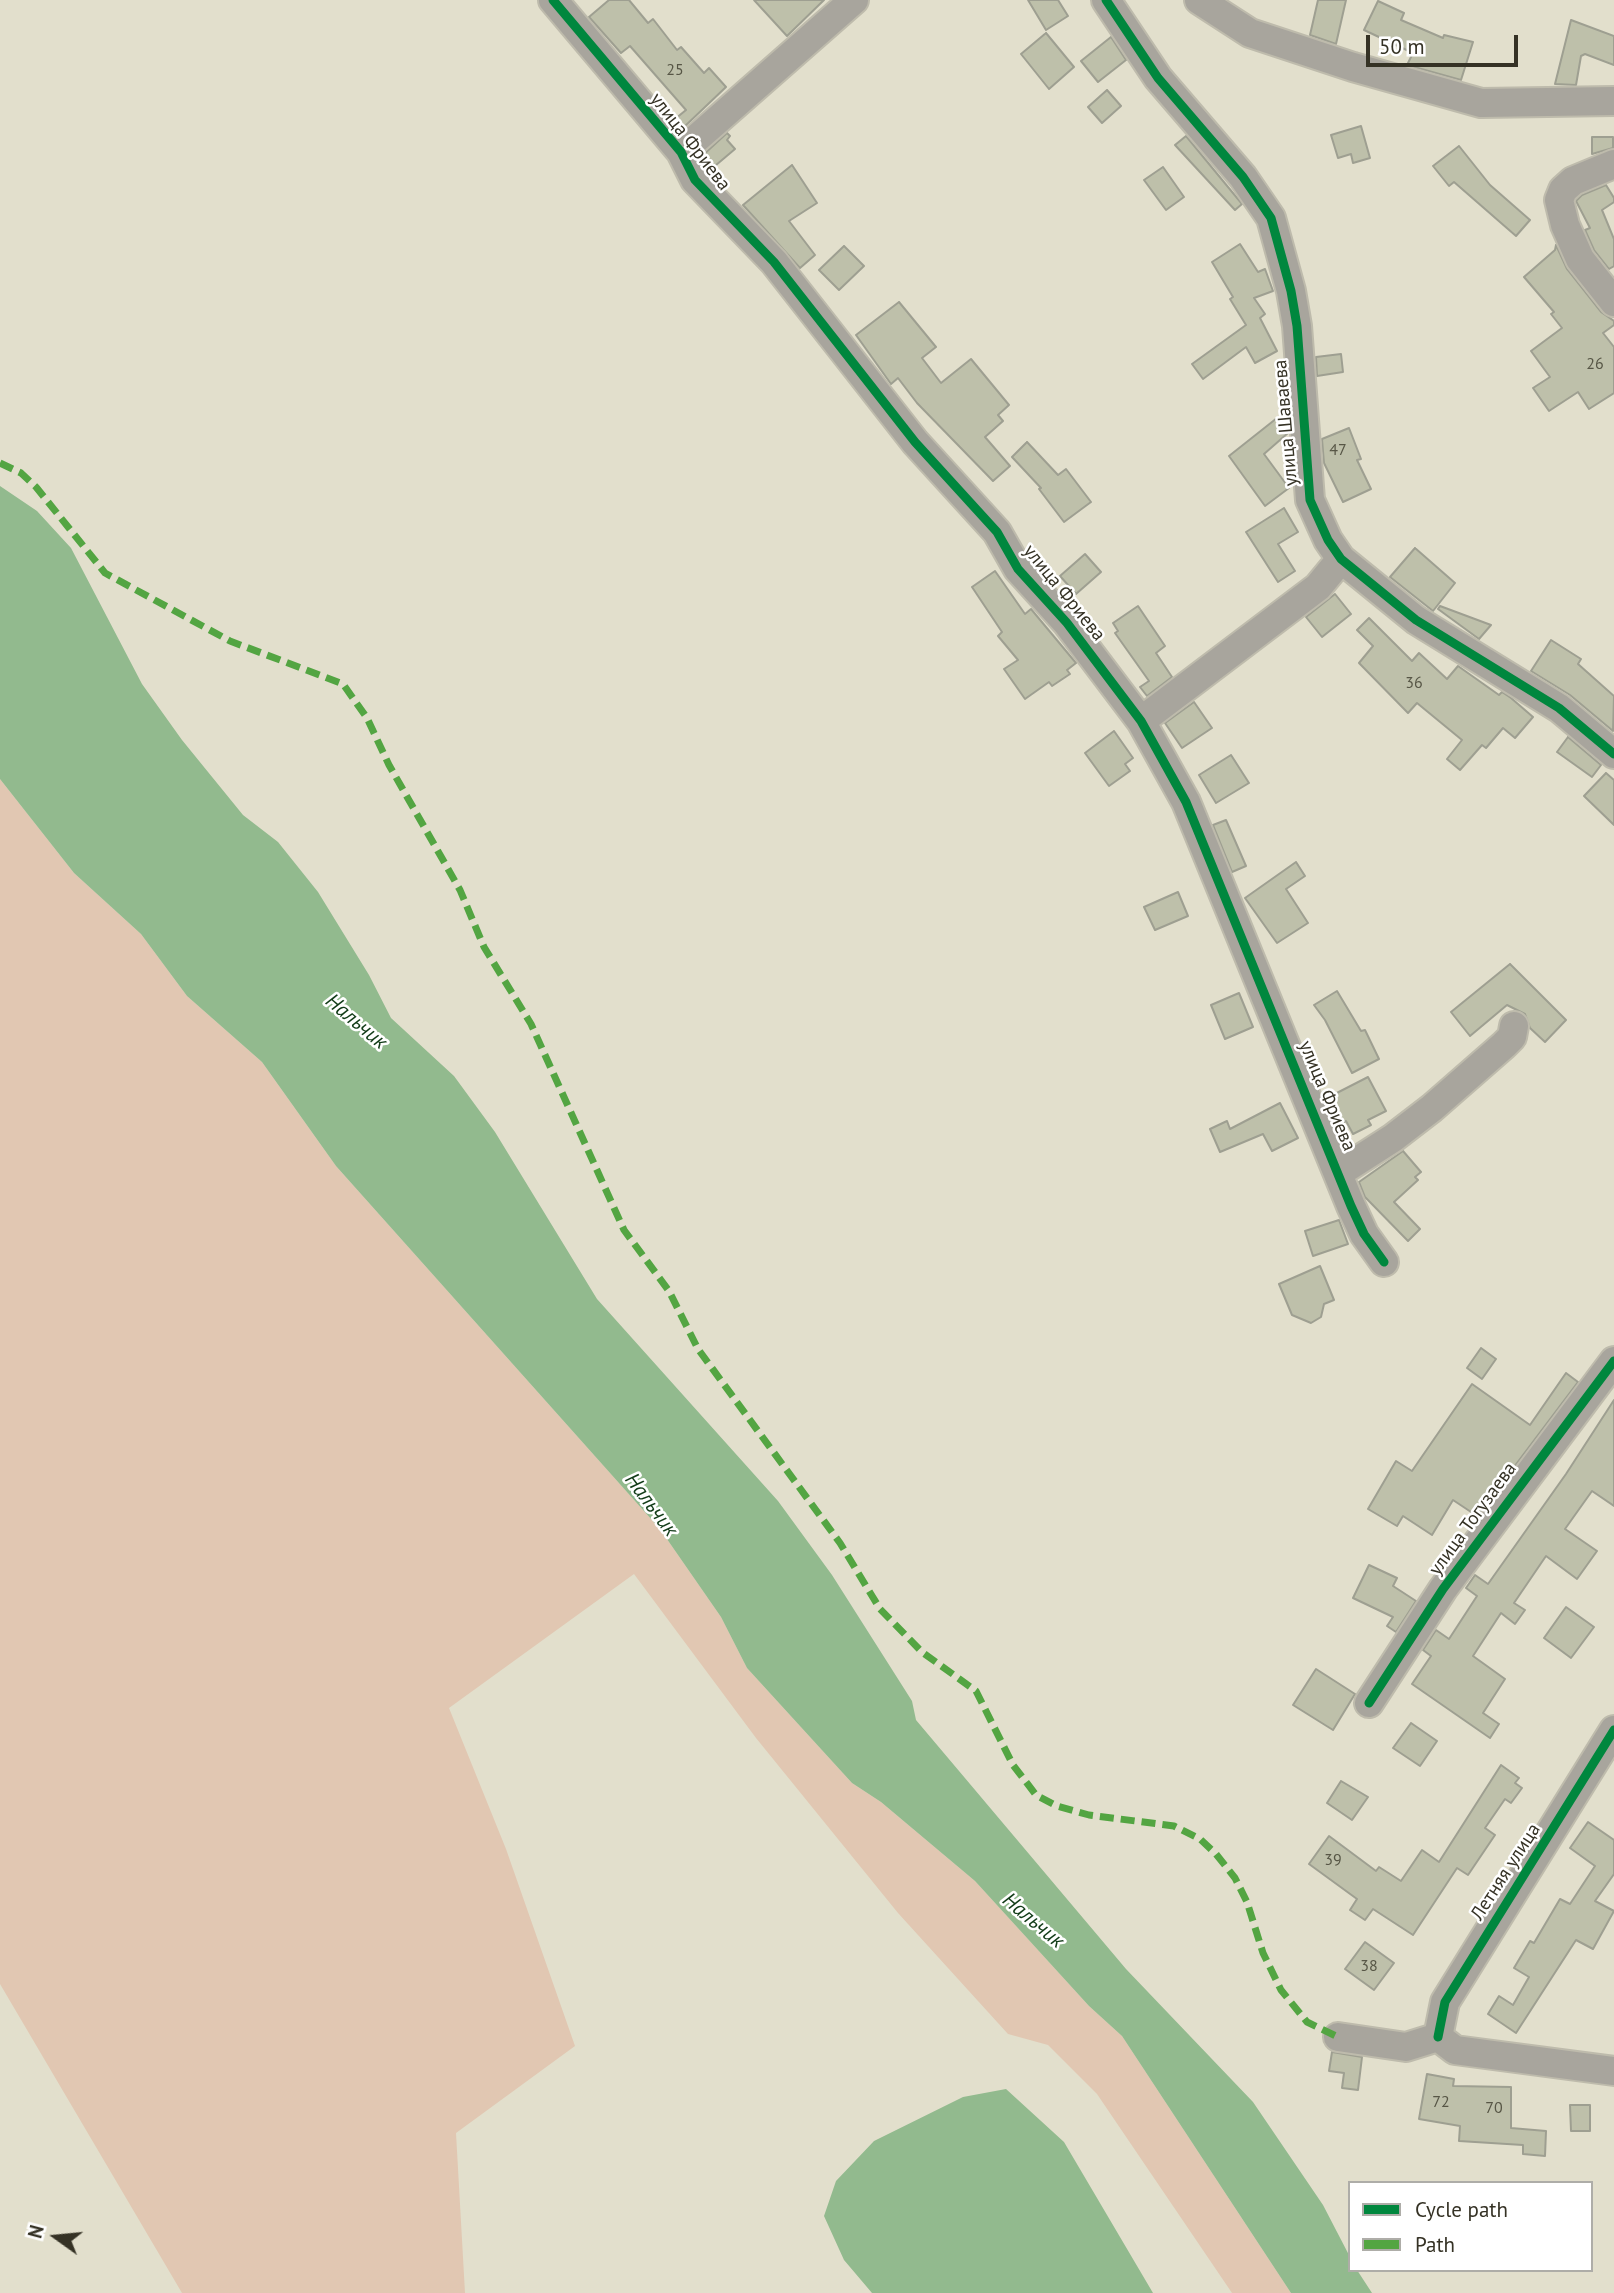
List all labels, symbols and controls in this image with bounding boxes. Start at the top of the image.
scale bar [1369,21,1521,65]
text: 50 m [1379,33,1425,60]
house number: 25 [666,60,684,80]
street label: улица Фриева [645,89,735,195]
house number: 26 [1586,354,1604,374]
street label: улица Шаваева [1269,359,1303,487]
house number: 47 [1329,440,1347,460]
street label: улица Фриева [1018,540,1110,646]
house number: 36 [1405,673,1423,693]
water label: Нальчик [320,989,392,1055]
street label: улица Фриева [1294,1037,1360,1155]
street label: улица Тогузаева [1424,1458,1522,1580]
water label: Нальчик [619,1468,683,1542]
street label: Летняя улица [1466,1819,1546,1925]
house number: 39 [1324,1850,1342,1870]
water label: Нальчик [997,1888,1069,1954]
house number: 38 [1360,1956,1378,1976]
house number: 72 [1432,2092,1450,2112]
house number: 70 [1485,2098,1503,2118]
legend [1348,2181,1593,2272]
text: Cycle path [1415,2196,1508,2223]
north arrow [21,2202,91,2272]
text: N [23,2222,49,2241]
text: Path [1415,2231,1455,2258]

